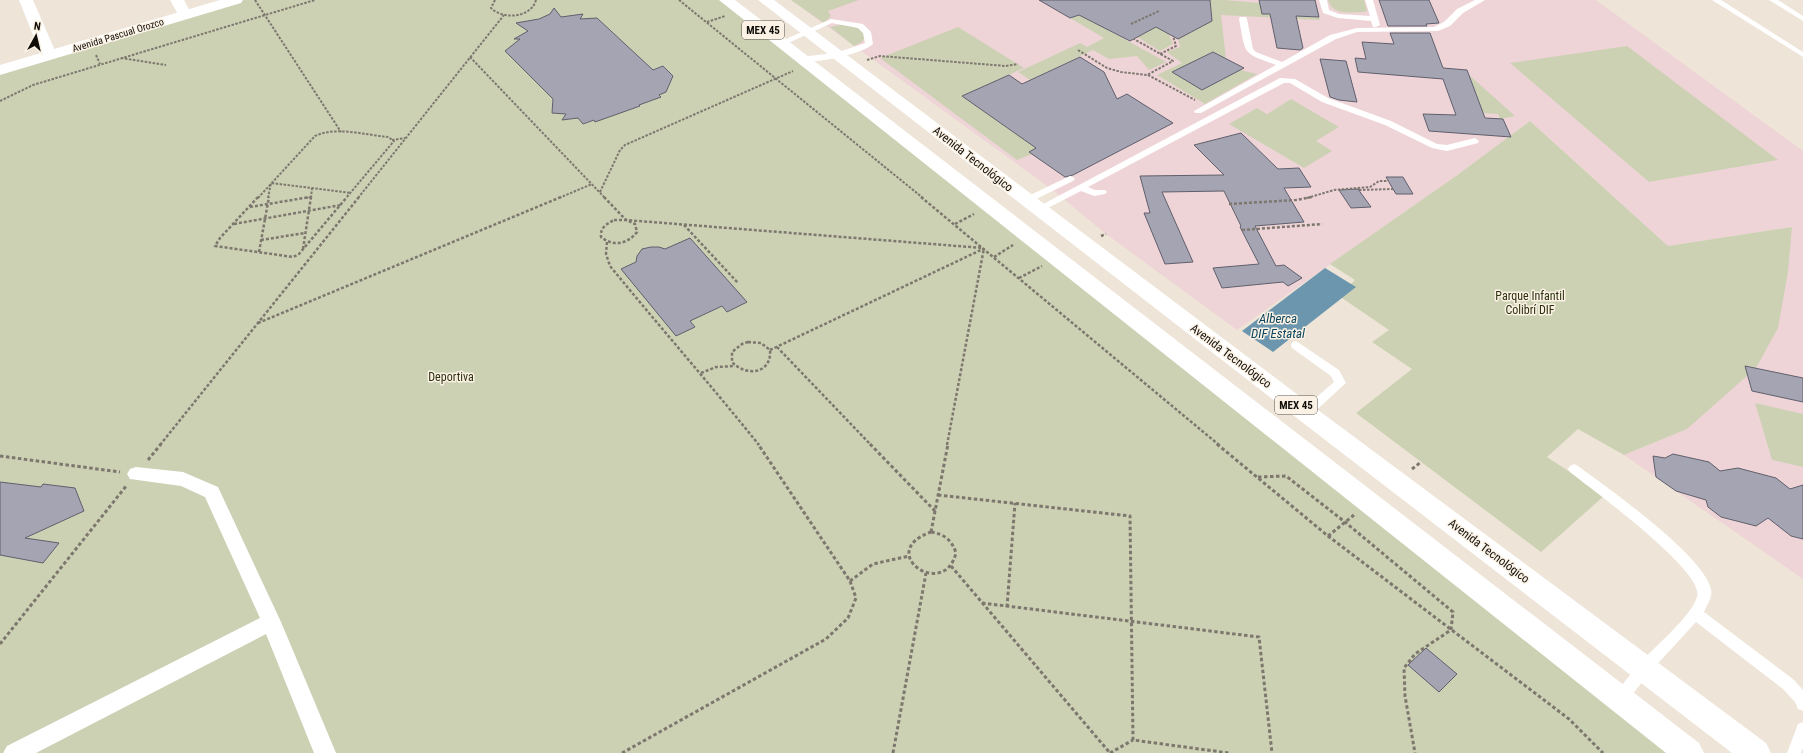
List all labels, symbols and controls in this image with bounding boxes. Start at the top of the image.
north arrow [16,16,56,56]
street label: Avenida Pascual Orozco [71,16,165,54]
text: N [33,20,42,34]
road number: MEX 45 [742,21,784,39]
street label: Avenida Tecnológico [930,123,1016,195]
park label: Parque Infantil Colibrí DIF [1495,289,1565,317]
water label: Alberca DIF Estatal [1251,311,1306,341]
street label: Avenida Tecnológico [1188,321,1274,391]
park label: Deportiva [428,370,474,384]
road number: MEX 45 [1275,396,1317,414]
street label: Avenida Tecnológico [1446,516,1532,586]

